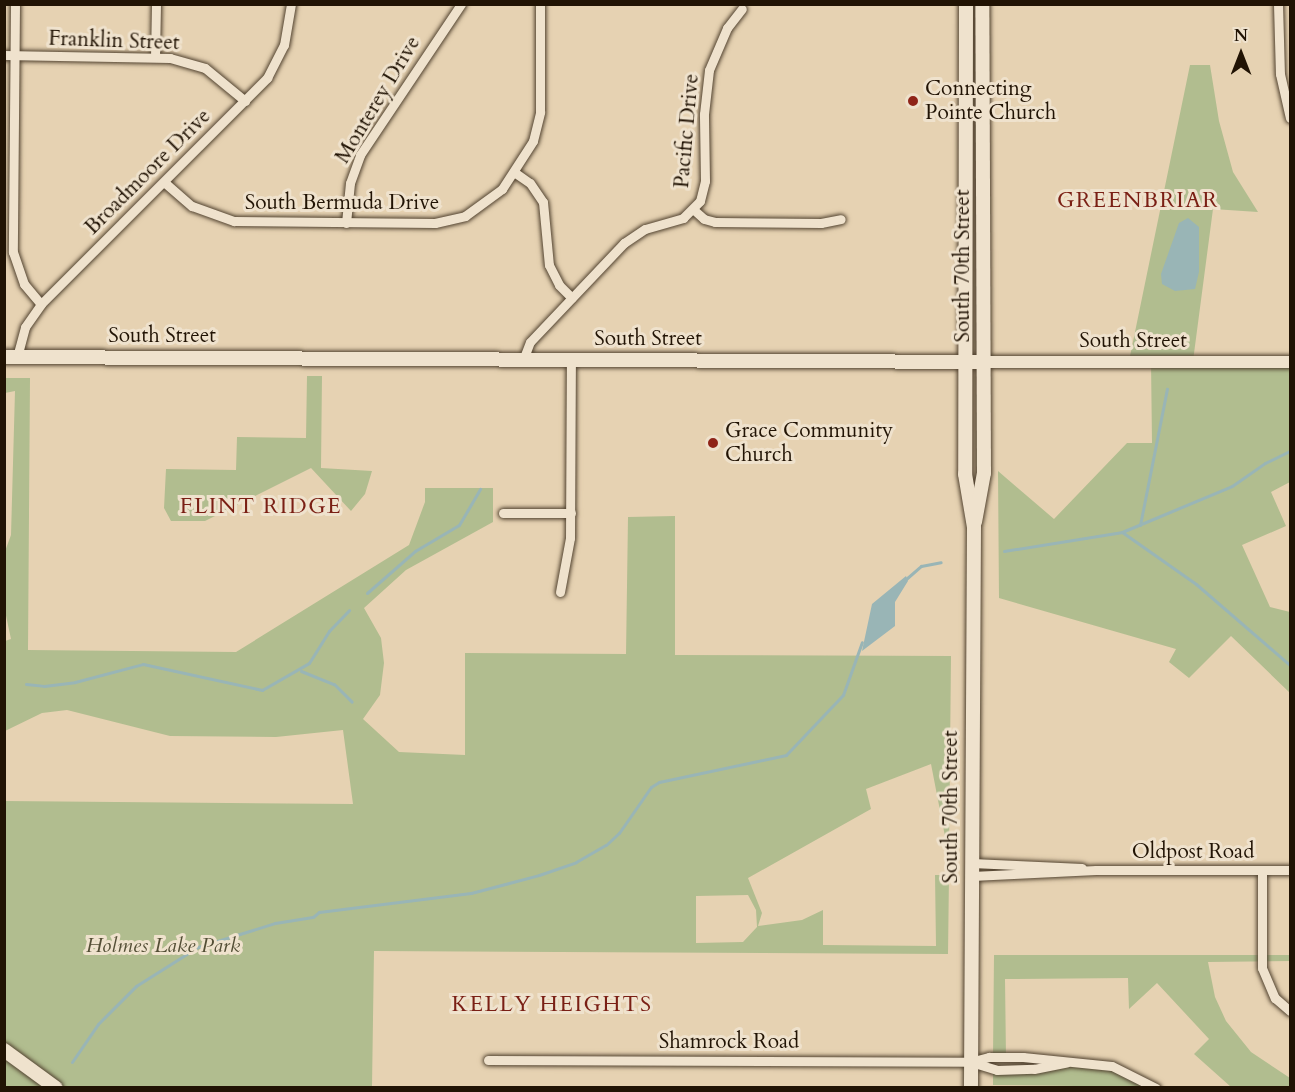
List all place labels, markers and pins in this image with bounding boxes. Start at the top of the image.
place label: Connecting Pointe Church [925,76,1056,126]
marker: Connecting Pointe Church [906,94,920,108]
place label: Grace Community Church [725,418,893,468]
marker: Grace Community Church [706,436,720,450]

